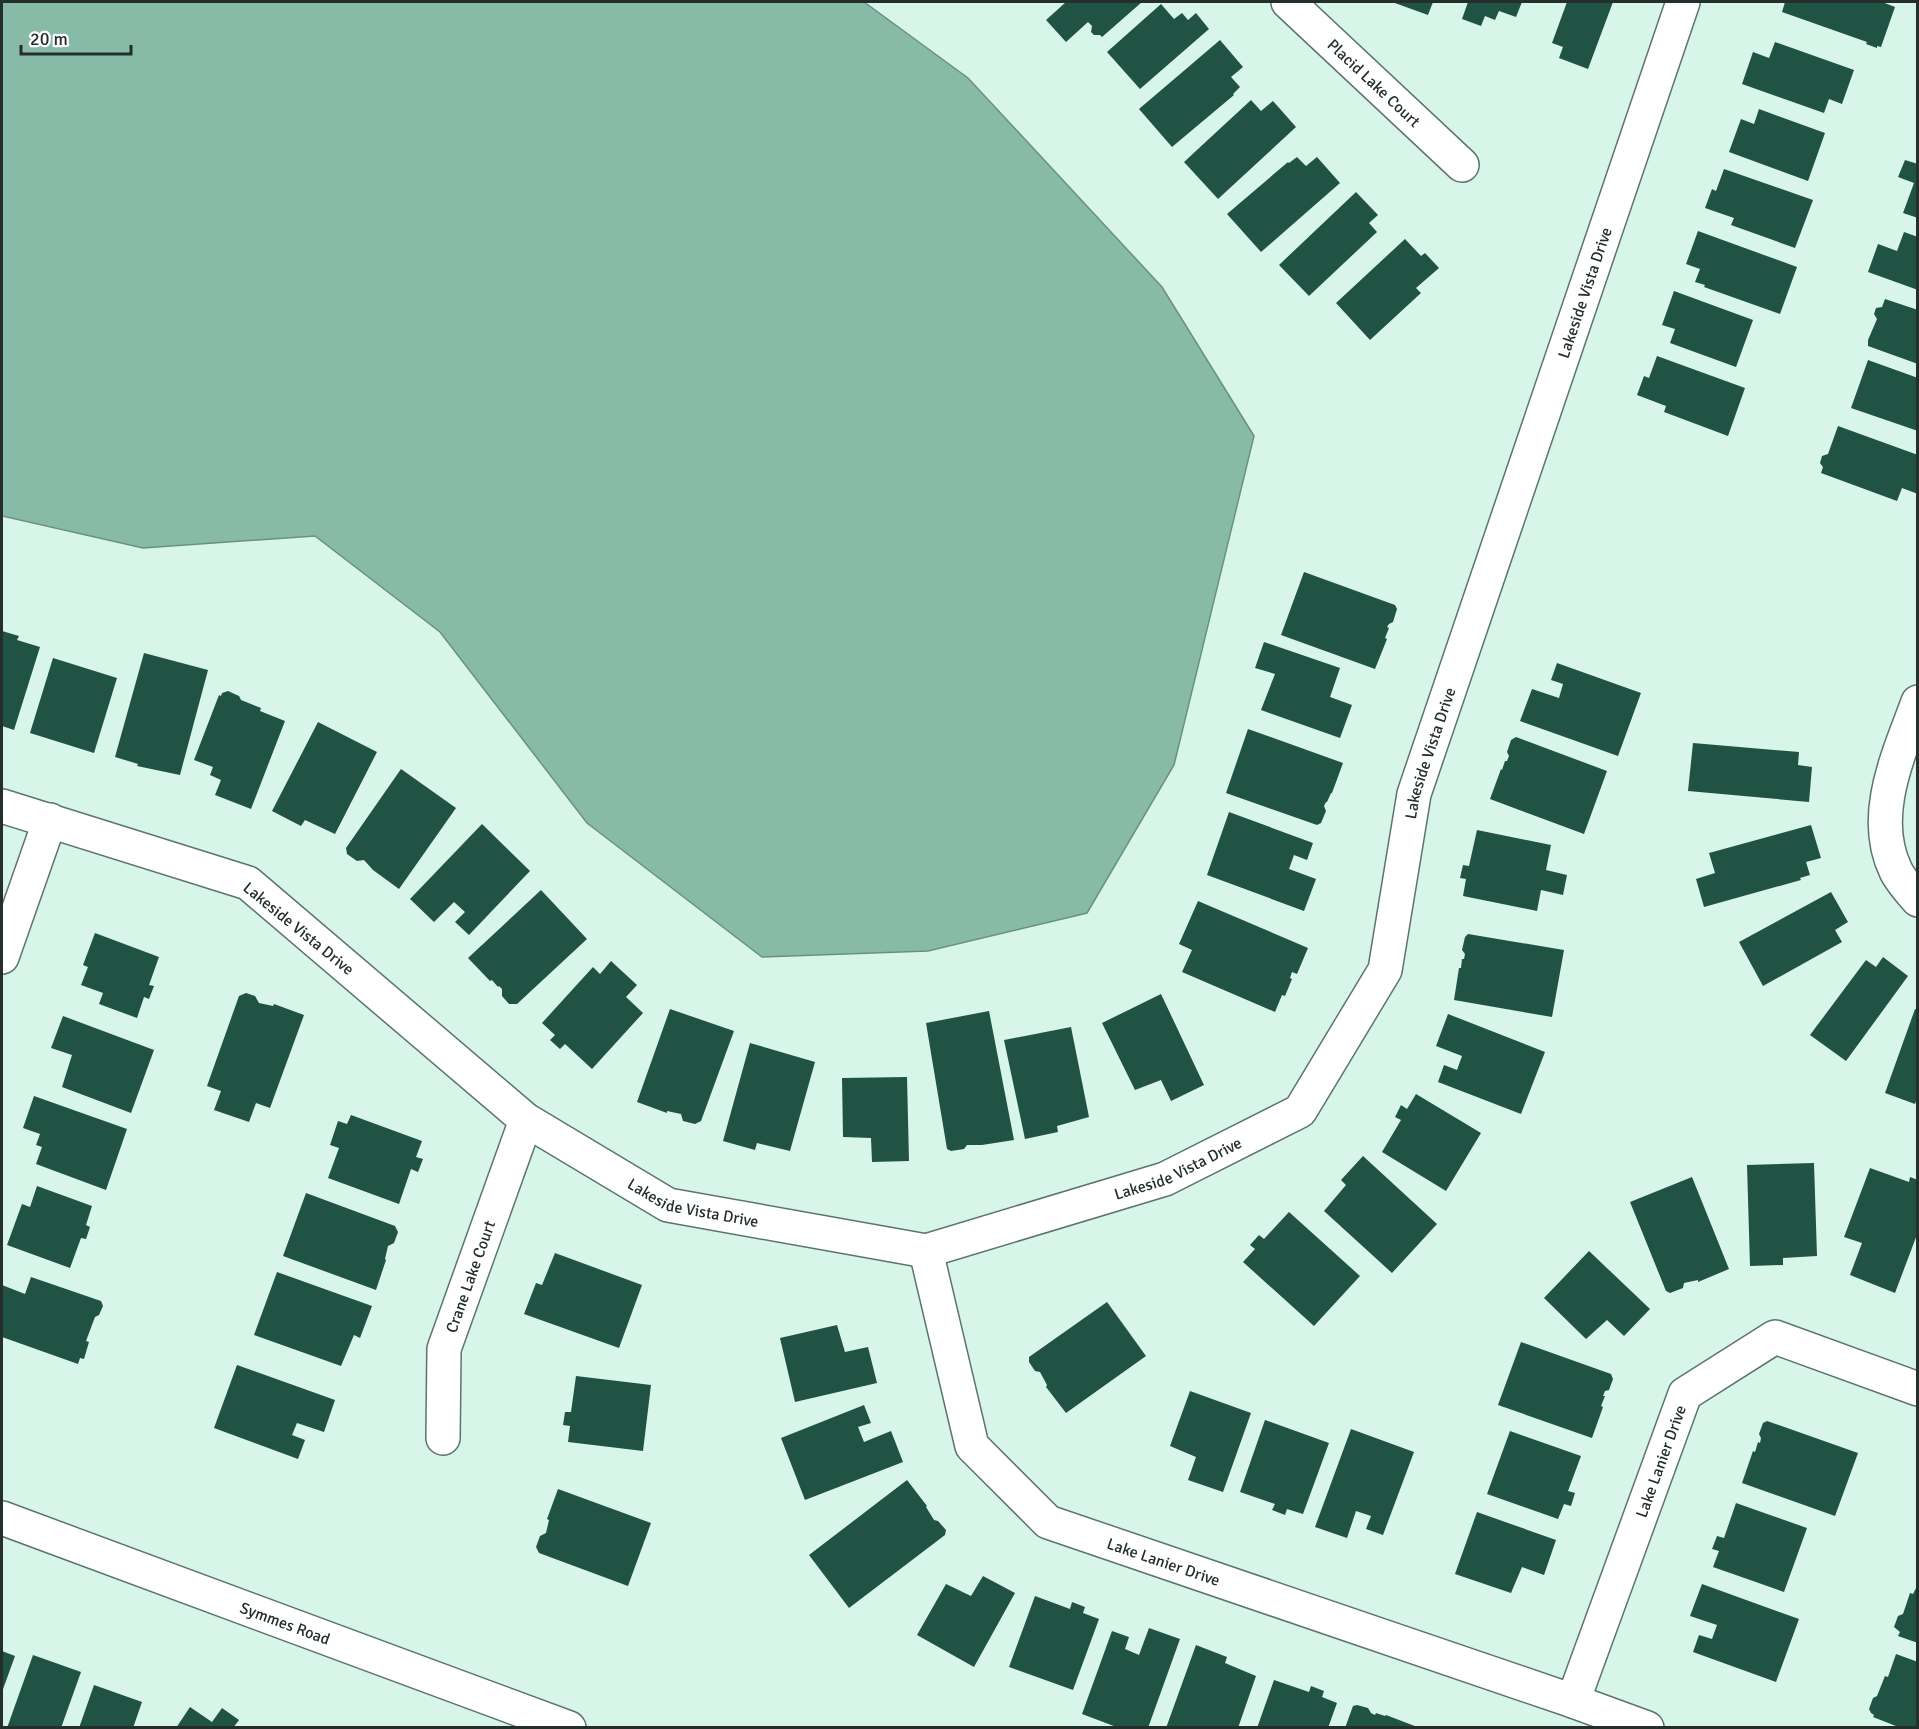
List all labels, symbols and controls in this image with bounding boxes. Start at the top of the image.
scale bar [21,18,130,56]
text: 20 m [30,28,68,50]
street label: Placid Lake Court [1323,35,1424,132]
street label: Lakeside Vista Drive [1554,225,1617,361]
street label: Lakeside Vista Drive [1401,685,1460,820]
street label: Lakeside Vista Drive [239,878,358,980]
street label: Lakeside Vista Drive [1112,1133,1245,1205]
street label: Lakeside Vista Drive [624,1174,760,1232]
street label: Crane Lake Court [442,1218,500,1336]
street label: Lake Lanier Drive [1632,1403,1691,1521]
street label: Lake Lanier Drive [1104,1534,1222,1591]
street label: Symmes Road [237,1598,333,1650]

